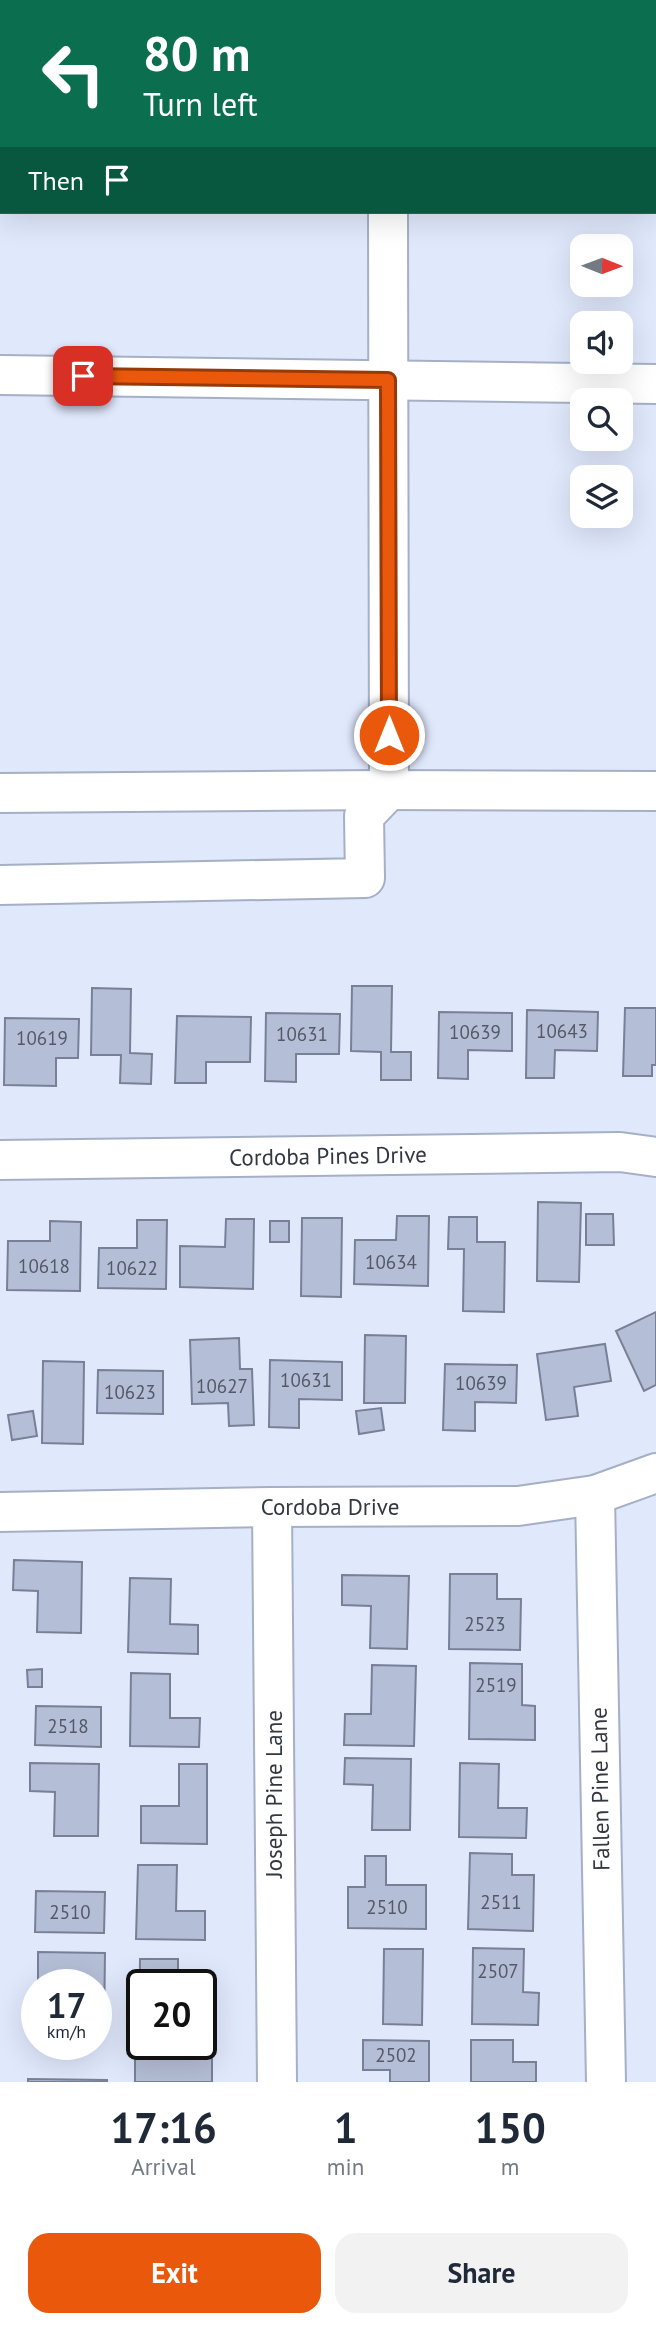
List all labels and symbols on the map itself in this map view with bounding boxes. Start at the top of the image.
north arrow [570,234,634,298]
pin [53,346,113,406]
position arrow [352,698,426,772]
house number: 10643 [536,1019,588,1043]
house number: 10639 [449,1020,501,1044]
house number: 10631 [276,1022,328,1046]
house number: 10619 [16,1026,68,1050]
street label: Cordoba Pines Drive [229,1139,427,1172]
house number: 10634 [365,1250,417,1274]
house number: 10618 [18,1254,70,1278]
house number: 10622 [106,1256,158,1280]
house number: 10631 [280,1368,332,1392]
house number: 10639 [455,1371,507,1395]
house number: 10627 [196,1374,248,1398]
house number: 10623 [104,1380,156,1404]
street label: Cordoba Drive [261,1492,399,1521]
house number: 2523 [464,1612,506,1636]
house number: 2519 [475,1673,517,1697]
street label: Fallen Pine Lane [584,1707,615,1871]
street label: Joseph Pine Lane [259,1710,288,1879]
house number: 2518 [47,1714,89,1738]
house number: 2511 [480,1890,522,1914]
house number: 2510 [366,1895,408,1919]
house number: 2510 [49,1900,91,1924]
house number: 2507 [477,1959,519,1983]
speed limit sign: 20 [126,1969,217,2060]
house number: 2502 [375,2043,417,2067]

